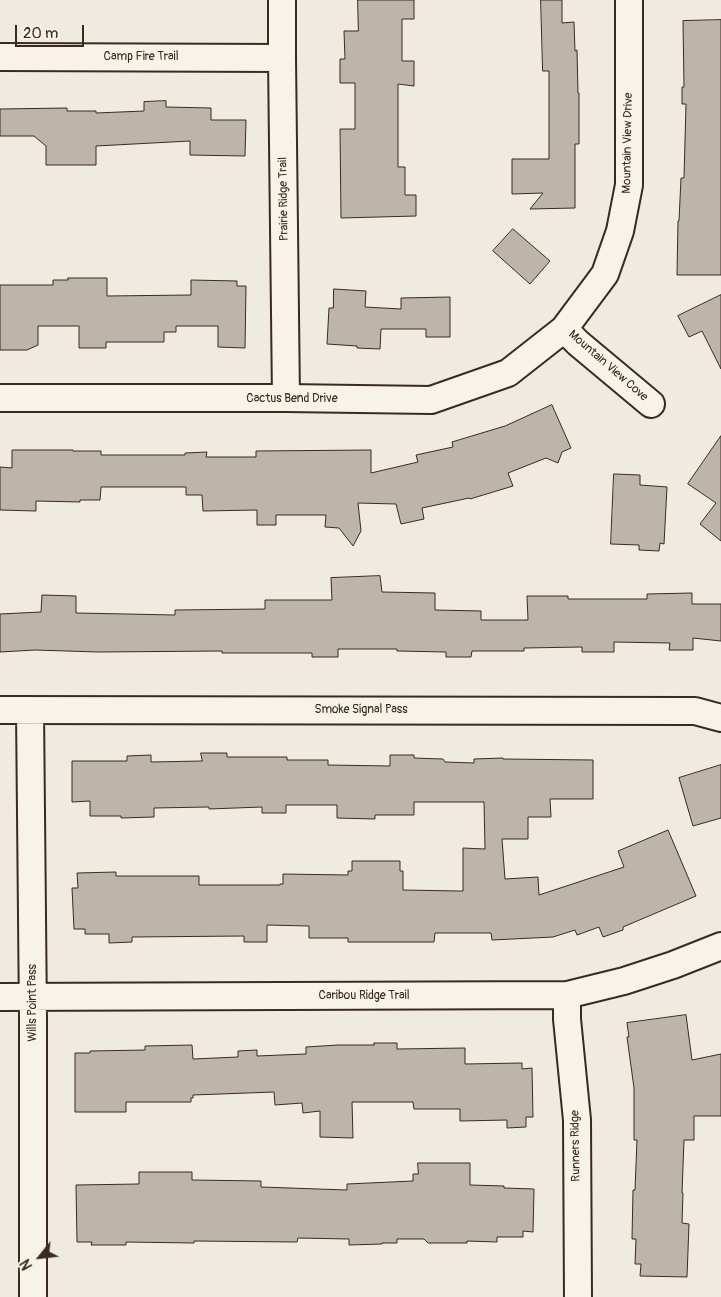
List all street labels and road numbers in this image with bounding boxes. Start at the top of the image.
street label: Camp Fire Trail [104,50,178,64]
street label: Mountain View Drive [620,92,636,194]
street label: Prairie Ridge Trail [276,157,292,241]
street label: Mountain View Cove [565,328,651,404]
street label: Cactus Bend Drive [246,392,338,406]
street label: Smoke Signal Pass [314,703,408,717]
street label: Wills Point Pass [26,964,40,1042]
street label: Caribou Ridge Trail [319,989,409,1003]
street label: Runners Ridge [568,1110,584,1182]

